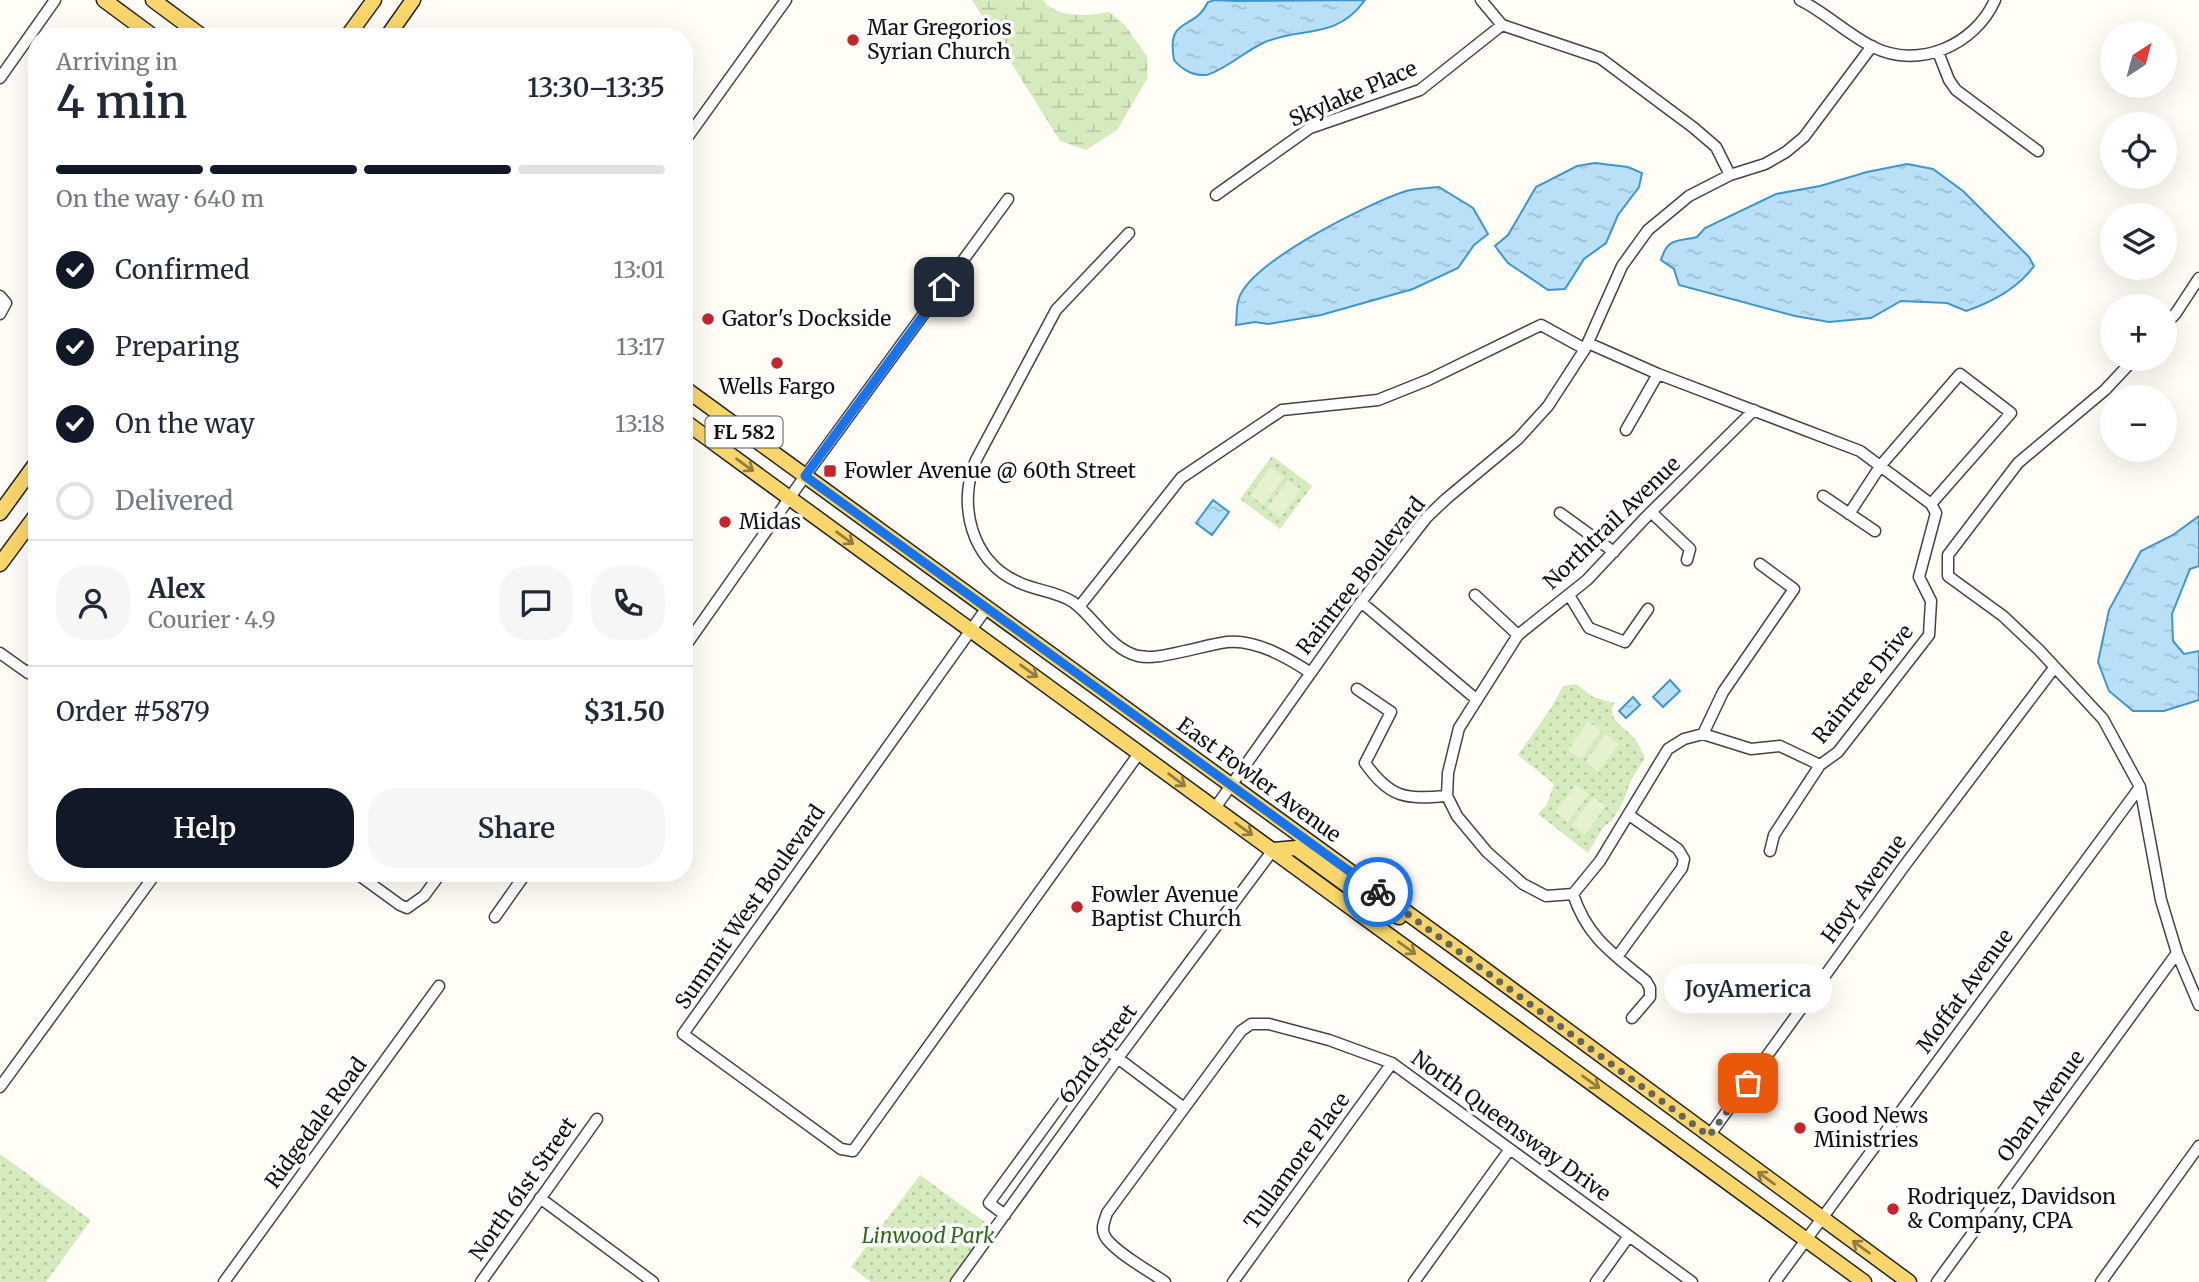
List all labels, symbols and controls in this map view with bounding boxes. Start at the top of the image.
place label: Mar Gregorios Syrian Church [867,14,1012,65]
north arrow [2100,21,2177,98]
map controls [2100,21,2177,462]
marker: Mar Gregorios Syrian Church [845,32,861,48]
text: Arriving in [56,47,178,76]
street label: Skylake Place [1285,54,1421,133]
text: 13:30–13:35 [527,71,665,104]
text: 4 min [56,73,187,131]
button: locate [2100,112,2177,189]
text: On the way · 640 m [56,184,264,213]
button: layers [2100,203,2177,280]
icon: check [56,251,94,289]
text: Confirmed [115,253,250,286]
text: 13:01 [614,255,665,284]
pin [914,257,974,317]
icon: home [925,268,963,306]
button: + [2100,294,2177,371]
place label: Gator's Dockside [722,305,891,332]
marker: Gator's Dockside [700,311,716,327]
icon: check [56,328,94,366]
text: Preparing [115,330,239,363]
text: 13:17 [616,332,665,361]
marker: Wells Fargo [769,355,785,371]
place label: Wells Fargo [718,373,835,400]
button: − [2100,385,2177,462]
icon: check [56,405,94,443]
text: On the way [115,407,255,440]
text: 13:18 [615,409,665,438]
road number: FL 582 [706,416,782,448]
street label: Northtrail Avenue [1537,450,1686,595]
one-way arrow [735,457,754,472]
place label: Fowler Avenue @ 60th Street [844,457,1136,484]
marker: Fowler Avenue @ 60th Street [822,463,838,479]
text: Delivered [115,484,234,517]
street label: Raintree Boulevard [1291,491,1431,660]
place label: Midas [739,508,801,535]
marker: Midas [717,514,733,530]
one-way arrow [836,530,854,545]
button: person [56,566,130,640]
button: chat [499,566,573,640]
button: phone [591,566,665,640]
text: Alex [148,572,205,605]
text: Courier · 4.9 [148,605,276,634]
street label: Raintree Drive [1806,619,1919,749]
one-way arrow [1019,664,1038,679]
text: Order #5879 [56,695,210,728]
text: $31.50 [583,695,665,728]
street label: East Fowler Avenue [1172,711,1347,848]
one-way arrow [1168,772,1186,787]
button: Help [56,788,354,868]
button: Share [368,788,665,868]
street label: Summit West Boulevard [669,799,831,1014]
one-way arrow [1234,821,1253,836]
street label: Hoyt Avenue [1815,829,1912,948]
courier [1343,857,1413,927]
icon: bike [1359,873,1397,911]
place label: Fowler Avenue Baptist Church [1091,881,1241,932]
marker: Fowler Avenue Baptist Church [1069,899,1085,915]
street label: Moffat Avenue [1910,923,2019,1058]
one-way arrow [1397,940,1416,955]
callout: JoyAmerica [1664,964,1832,1013]
text: JoyAmerica [1685,974,1811,1003]
street label: 62nd Street [1053,999,1143,1109]
street label: North Queensway Drive [1406,1044,1616,1207]
street label: Oban Avenue [1991,1044,2090,1167]
street label: Ridgedale Road [259,1052,372,1194]
pin [1718,1053,1778,1113]
icon: bag [1729,1064,1767,1102]
one-way arrow [1581,1075,1600,1089]
street label: Tullamore Place [1238,1087,1355,1234]
place label: Good News Ministries [1814,1102,1928,1153]
street label: North 61st Street [463,1112,582,1266]
marker: Good News Ministries [1792,1120,1808,1136]
one-way arrow [1757,1170,1776,1185]
place label: Rodriquez, Davidson & Company, CPA [1907,1183,2116,1234]
marker: Rodriquez, Davidson & Company, CPA [1885,1201,1901,1217]
park label: Linwood Park [862,1222,995,1249]
one-way arrow [1852,1240,1871,1254]

